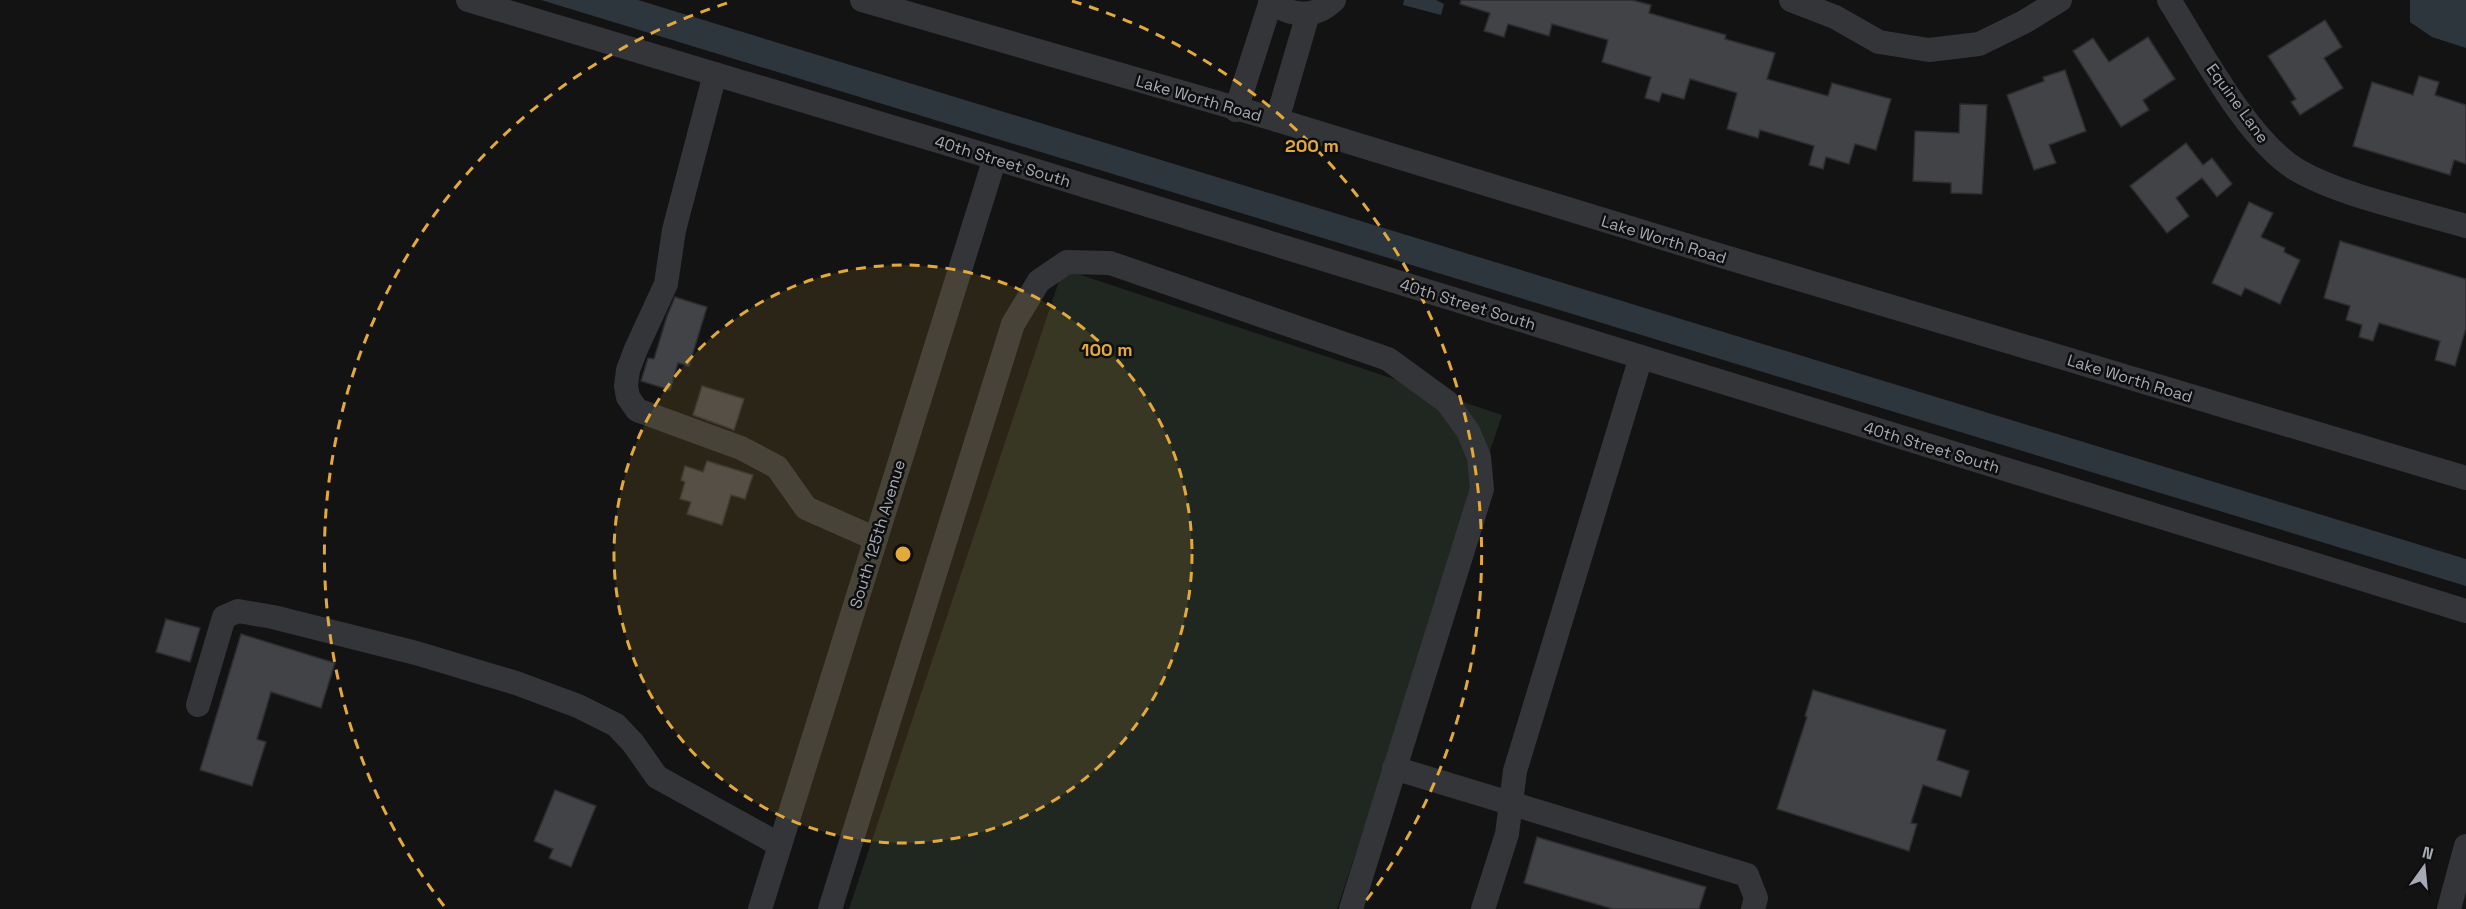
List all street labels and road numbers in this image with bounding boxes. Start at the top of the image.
street label: Equine Lane [2202,59,2274,147]
street label: Lake Worth Road [1134,70,1264,126]
street label: 40th Street South [932,131,1073,192]
street label: Lake Worth Road [1599,210,1729,269]
street label: 40th Street South [1397,274,1538,335]
street label: Lake Worth Road [2065,349,2195,408]
street label: 40th Street South [1861,417,2002,478]
street label: South 125th Avenue [845,457,910,611]

